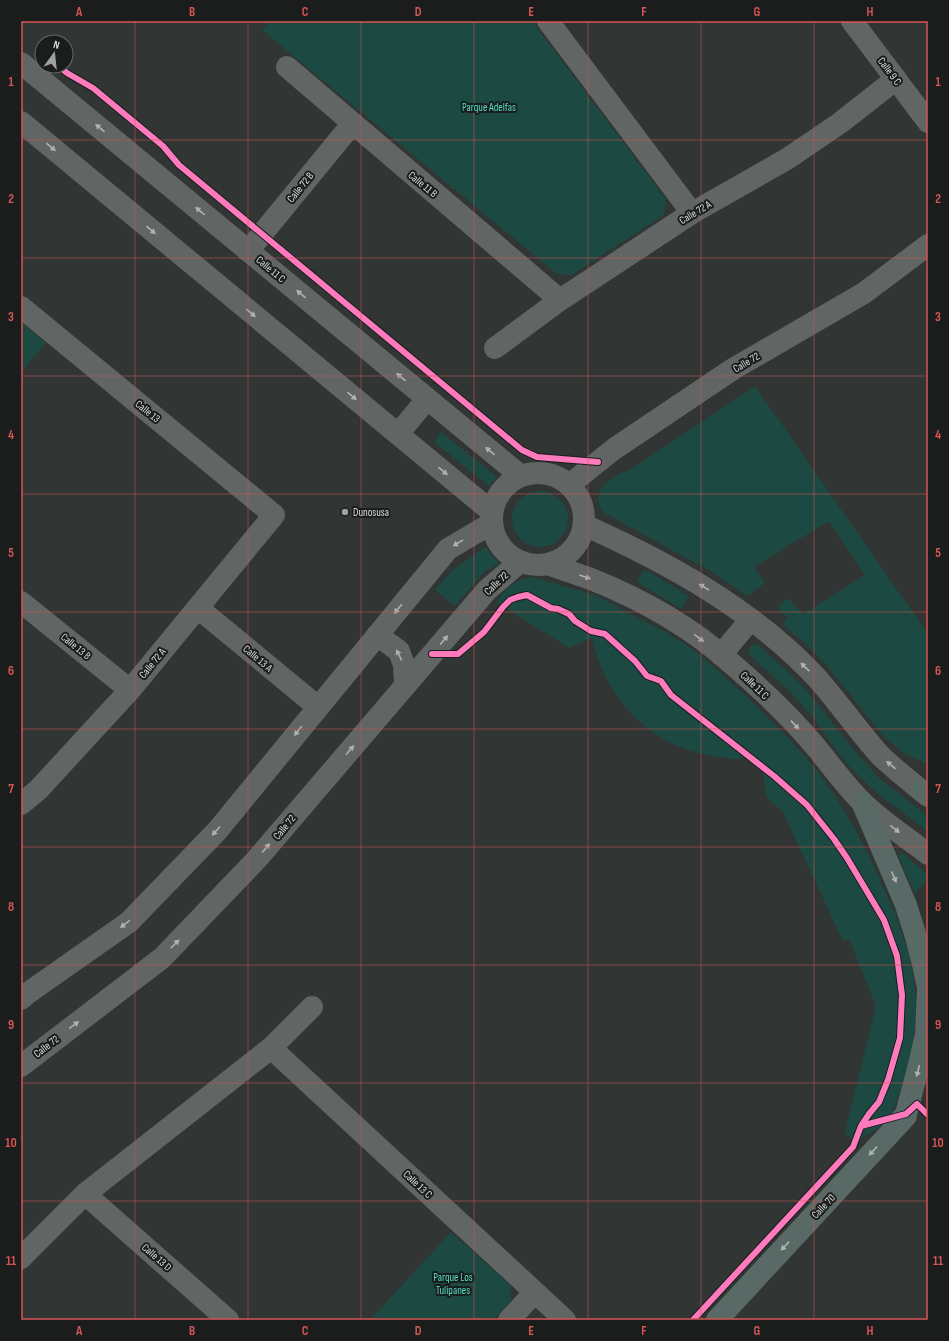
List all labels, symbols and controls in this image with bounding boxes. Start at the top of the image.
text: A [75,4,83,20]
text: B [189,4,195,20]
text: C [302,4,309,20]
text: D [415,4,422,20]
text: E [528,4,534,20]
text: F [641,4,647,20]
text: G [754,4,761,20]
text: H [867,4,874,20]
north arrow [34,34,74,74]
text: N [52,38,61,52]
street label: Calle 9 C [875,55,904,88]
text: 1 [8,74,14,90]
text: 1 [935,74,941,90]
park label: Parque Adelfas [462,101,516,114]
one-way arrow [95,124,106,133]
one-way arrow [46,143,56,152]
street label: Calle 11 B [405,168,440,200]
street label: Calle 72 B [284,169,317,205]
text: 2 [8,191,14,207]
text: 2 [935,191,941,207]
street label: Calle 72 A [677,198,714,227]
one-way arrow [195,207,206,216]
one-way arrow [146,226,157,234]
street label: Calle 11 C [253,253,288,285]
one-way arrow [295,290,306,299]
one-way arrow [246,308,257,317]
text: 3 [8,309,14,325]
text: 3 [935,309,941,325]
street label: Calle 72 [731,349,762,375]
one-way arrow [395,373,406,381]
one-way arrow [346,391,357,400]
street label: Calle 13 [133,397,163,426]
text: 4 [8,427,14,443]
text: 4 [935,427,941,443]
one-way arrow [485,447,496,456]
one-way arrow [437,466,448,475]
place label: Dunosusa [353,506,389,519]
marker: Dunosusa [340,507,350,517]
one-way arrow [452,539,464,546]
text: 5 [8,545,14,561]
text: 5 [935,545,941,561]
street label: Calle 72 [481,569,512,598]
one-way arrow [579,574,591,580]
one-way arrow [698,583,710,590]
one-way arrow [394,603,403,614]
street label: Calle 13 B [58,630,93,662]
one-way arrow [694,634,705,642]
one-way arrow [439,635,448,646]
street label: Calle 13 A [240,642,275,675]
street label: Calle 72 A [136,645,169,681]
one-way arrow [396,649,402,661]
one-way arrow [800,662,810,672]
text: 6 [8,663,14,679]
text: 6 [935,663,941,679]
street label: Calle 11 C [738,669,772,702]
one-way arrow [791,720,800,731]
one-way arrow [294,726,303,736]
one-way arrow [346,744,355,755]
one-way arrow [885,760,896,769]
text: 7 [8,781,14,797]
text: 7 [935,781,941,797]
street label: Calle 72 [270,812,299,842]
one-way arrow [889,824,900,833]
one-way arrow [211,826,220,837]
one-way arrow [261,843,270,854]
one-way arrow [891,871,897,883]
text: 8 [8,899,14,915]
text: 8 [935,899,941,915]
one-way arrow [120,920,130,928]
one-way arrow [171,939,180,949]
text: 9 [8,1017,14,1033]
text: 9 [935,1017,941,1033]
one-way arrow [69,1021,79,1029]
street label: Calle 72 [31,1032,62,1060]
one-way arrow [914,1064,920,1077]
text: 10 [5,1135,17,1151]
text: 10 [932,1135,944,1151]
one-way arrow [868,1146,878,1156]
street label: Calle 13 C [400,1168,435,1201]
street label: Calle 70 [809,1191,838,1221]
street label: Calle 13 D [139,1241,174,1274]
one-way arrow [781,1242,790,1251]
text: 11 [6,1253,16,1269]
text: 11 [933,1253,943,1269]
park label: Parque Los Tulipanes [433,1271,473,1297]
text: A [75,1323,83,1339]
text: B [189,1323,195,1339]
text: C [302,1323,309,1339]
text: D [415,1323,422,1339]
text: E [528,1323,534,1339]
text: F [641,1323,647,1339]
text: G [754,1323,761,1339]
text: H [867,1323,874,1339]

